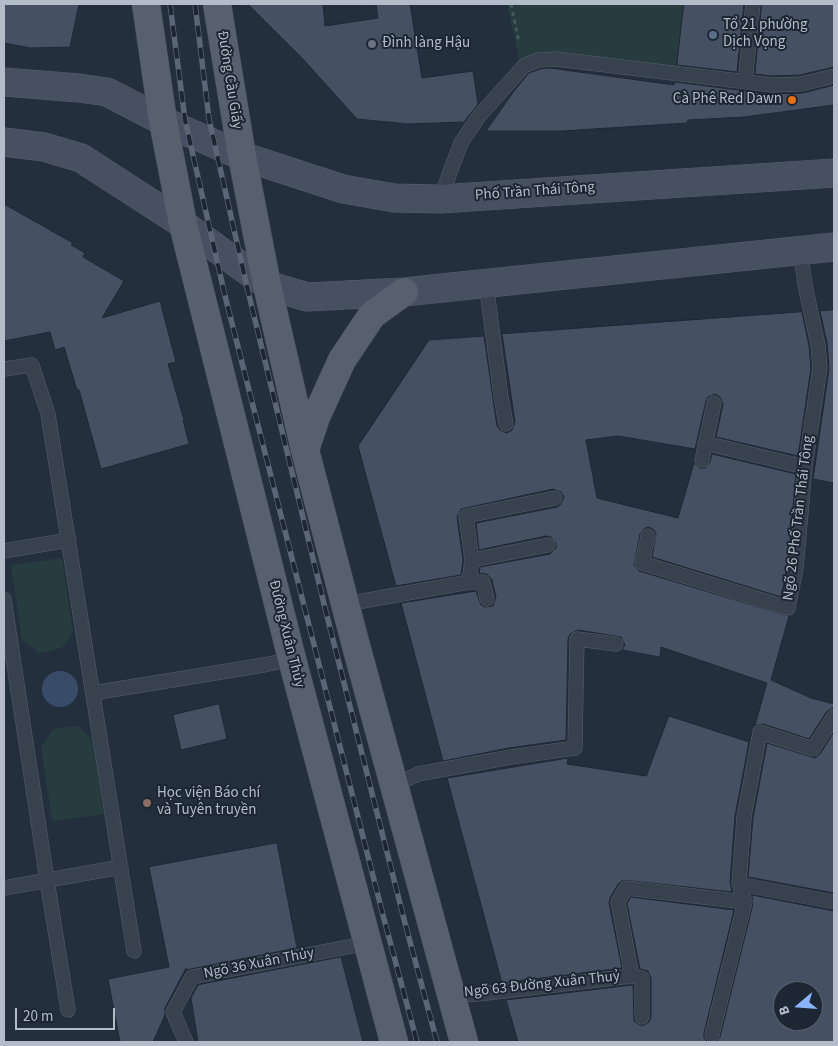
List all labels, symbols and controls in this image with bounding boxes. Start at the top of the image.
place label: Tổ 21 phường Dịch Vọng [723,17,808,52]
marker: Tổ 21 phường Dịch Vọng [707,29,719,41]
street label: Đường Cầu Giấy [212,30,246,130]
place label: Đình làng Hậu [382,35,470,53]
marker: Đình làng Hậu [366,38,378,50]
place label: Cà Phê Red Dawn [673,91,782,109]
marker: Cà Phê Red Dawn [786,94,798,106]
street label: Phố Trần Thái Tông [474,179,596,205]
street label: Ngõ 26 Phố Trần Thái Tông [780,434,818,602]
street label: Đường Xuân Thủy [264,578,308,690]
place label: Học viện Báo chí và Tuyên truyền [157,785,260,820]
marker: Học viện Báo chí và Tuyên truyền [141,797,153,809]
street label: Ngõ 36 Xuân Thủy [202,944,316,984]
street label: Ngõ 63 Đường Xuân Thuỷ [463,968,621,1002]
north arrow [773,981,823,1031]
scale bar [18,998,118,1030]
text: B [774,1003,796,1017]
text: 20 m [23,1006,53,1027]

